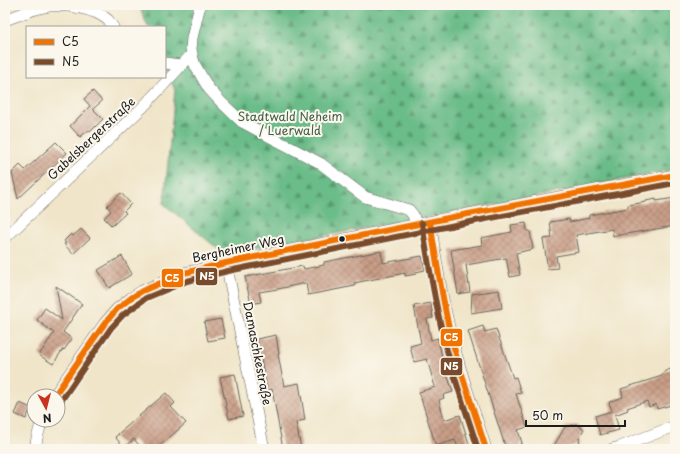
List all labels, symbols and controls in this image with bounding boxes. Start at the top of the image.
legend [26,26,166,78]
text: C5 [62,32,79,50]
text: N5 [62,52,79,70]
street label: Gabelsbergerstraße [43,92,139,184]
park label: Stadtwald Neheim / Luerwald [238,107,342,139]
street label: Bergheimer Weg [190,229,286,267]
unlabelled marker [337,234,347,244]
line badge: N5 [195,267,218,286]
text: N5 [199,267,215,284]
line badge: C5 [161,268,184,288]
text: C5 [164,269,180,286]
street label: Damaschkestraße [239,300,277,406]
line badge: C5 [440,328,463,347]
text: C5 [443,328,459,345]
line badge: N5 [440,357,463,376]
text: N5 [443,357,459,374]
north arrow [26,388,66,428]
scale bar [526,402,625,428]
text: 50 m [532,406,563,424]
text: N [42,409,53,427]

